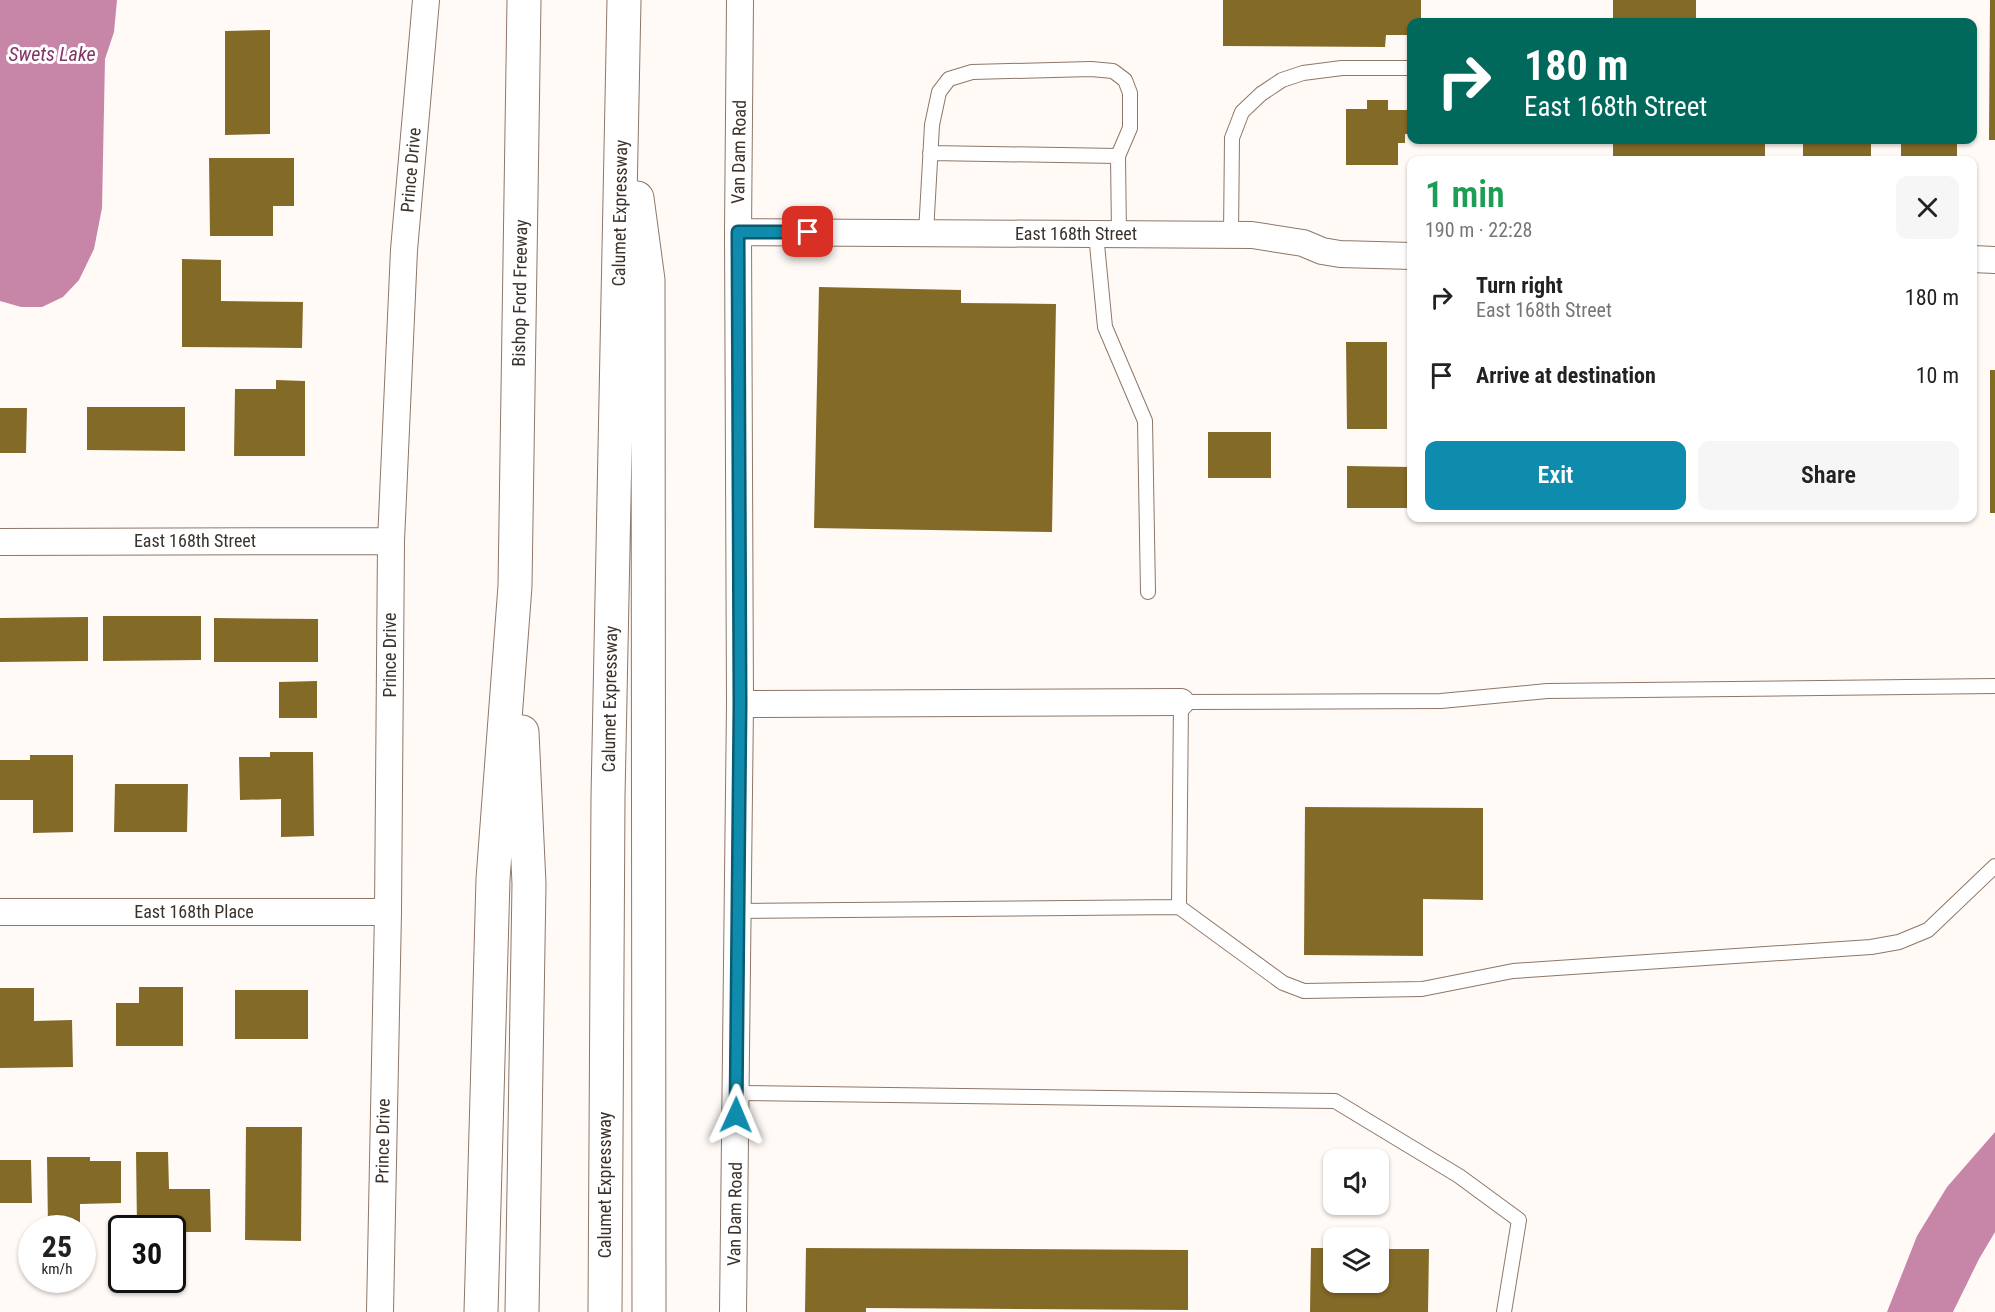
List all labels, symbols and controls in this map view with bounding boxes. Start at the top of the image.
text: 180 m [1524,41,1629,90]
water label: Swets Lake [8,42,96,66]
icon: right [1425,42,1503,120]
text: East 168th Street [1524,91,1707,123]
street label: Van Dam Road [727,100,750,204]
street label: Prince Drive [396,127,425,213]
street label: Calumet Expressway [608,139,631,287]
text: 1 min [1425,174,1505,216]
button: close [1896,176,1959,239]
pin [782,206,833,257]
icon: arrive [791,215,824,248]
text: 190 m · 22:28 [1425,218,1532,242]
street label: Bishop Ford Freeway [508,219,531,367]
street label: East 168th Street [1015,223,1137,244]
text: Turn right [1476,273,1563,298]
icon: right [1425,281,1458,314]
text: 180 m [1905,285,1959,310]
text: East 168th Street [1476,298,1612,322]
icon: arrive [1425,359,1458,392]
text: Arrive at destination [1476,363,1656,388]
text: 10 m [1916,363,1959,388]
button: Exit [1425,441,1686,510]
button: Share [1698,441,1959,510]
street label: East 168th Street [134,530,256,551]
street label: Prince Drive [379,612,400,698]
street label: Calumet Expressway [598,625,621,773]
street label: East 168th Place [134,901,254,922]
position arrow [704,1083,768,1147]
street label: Prince Drive [371,1098,394,1184]
street label: Calumet Expressway [594,1111,615,1258]
map controls [1323,1149,1389,1293]
button: sound [1323,1149,1389,1215]
street label: Van Dam Road [723,1162,746,1266]
speed limit sign: 30 [108,1215,186,1293]
button: layers [1323,1227,1389,1293]
text: 25 [42,1229,72,1264]
text: km/h [42,1260,72,1278]

